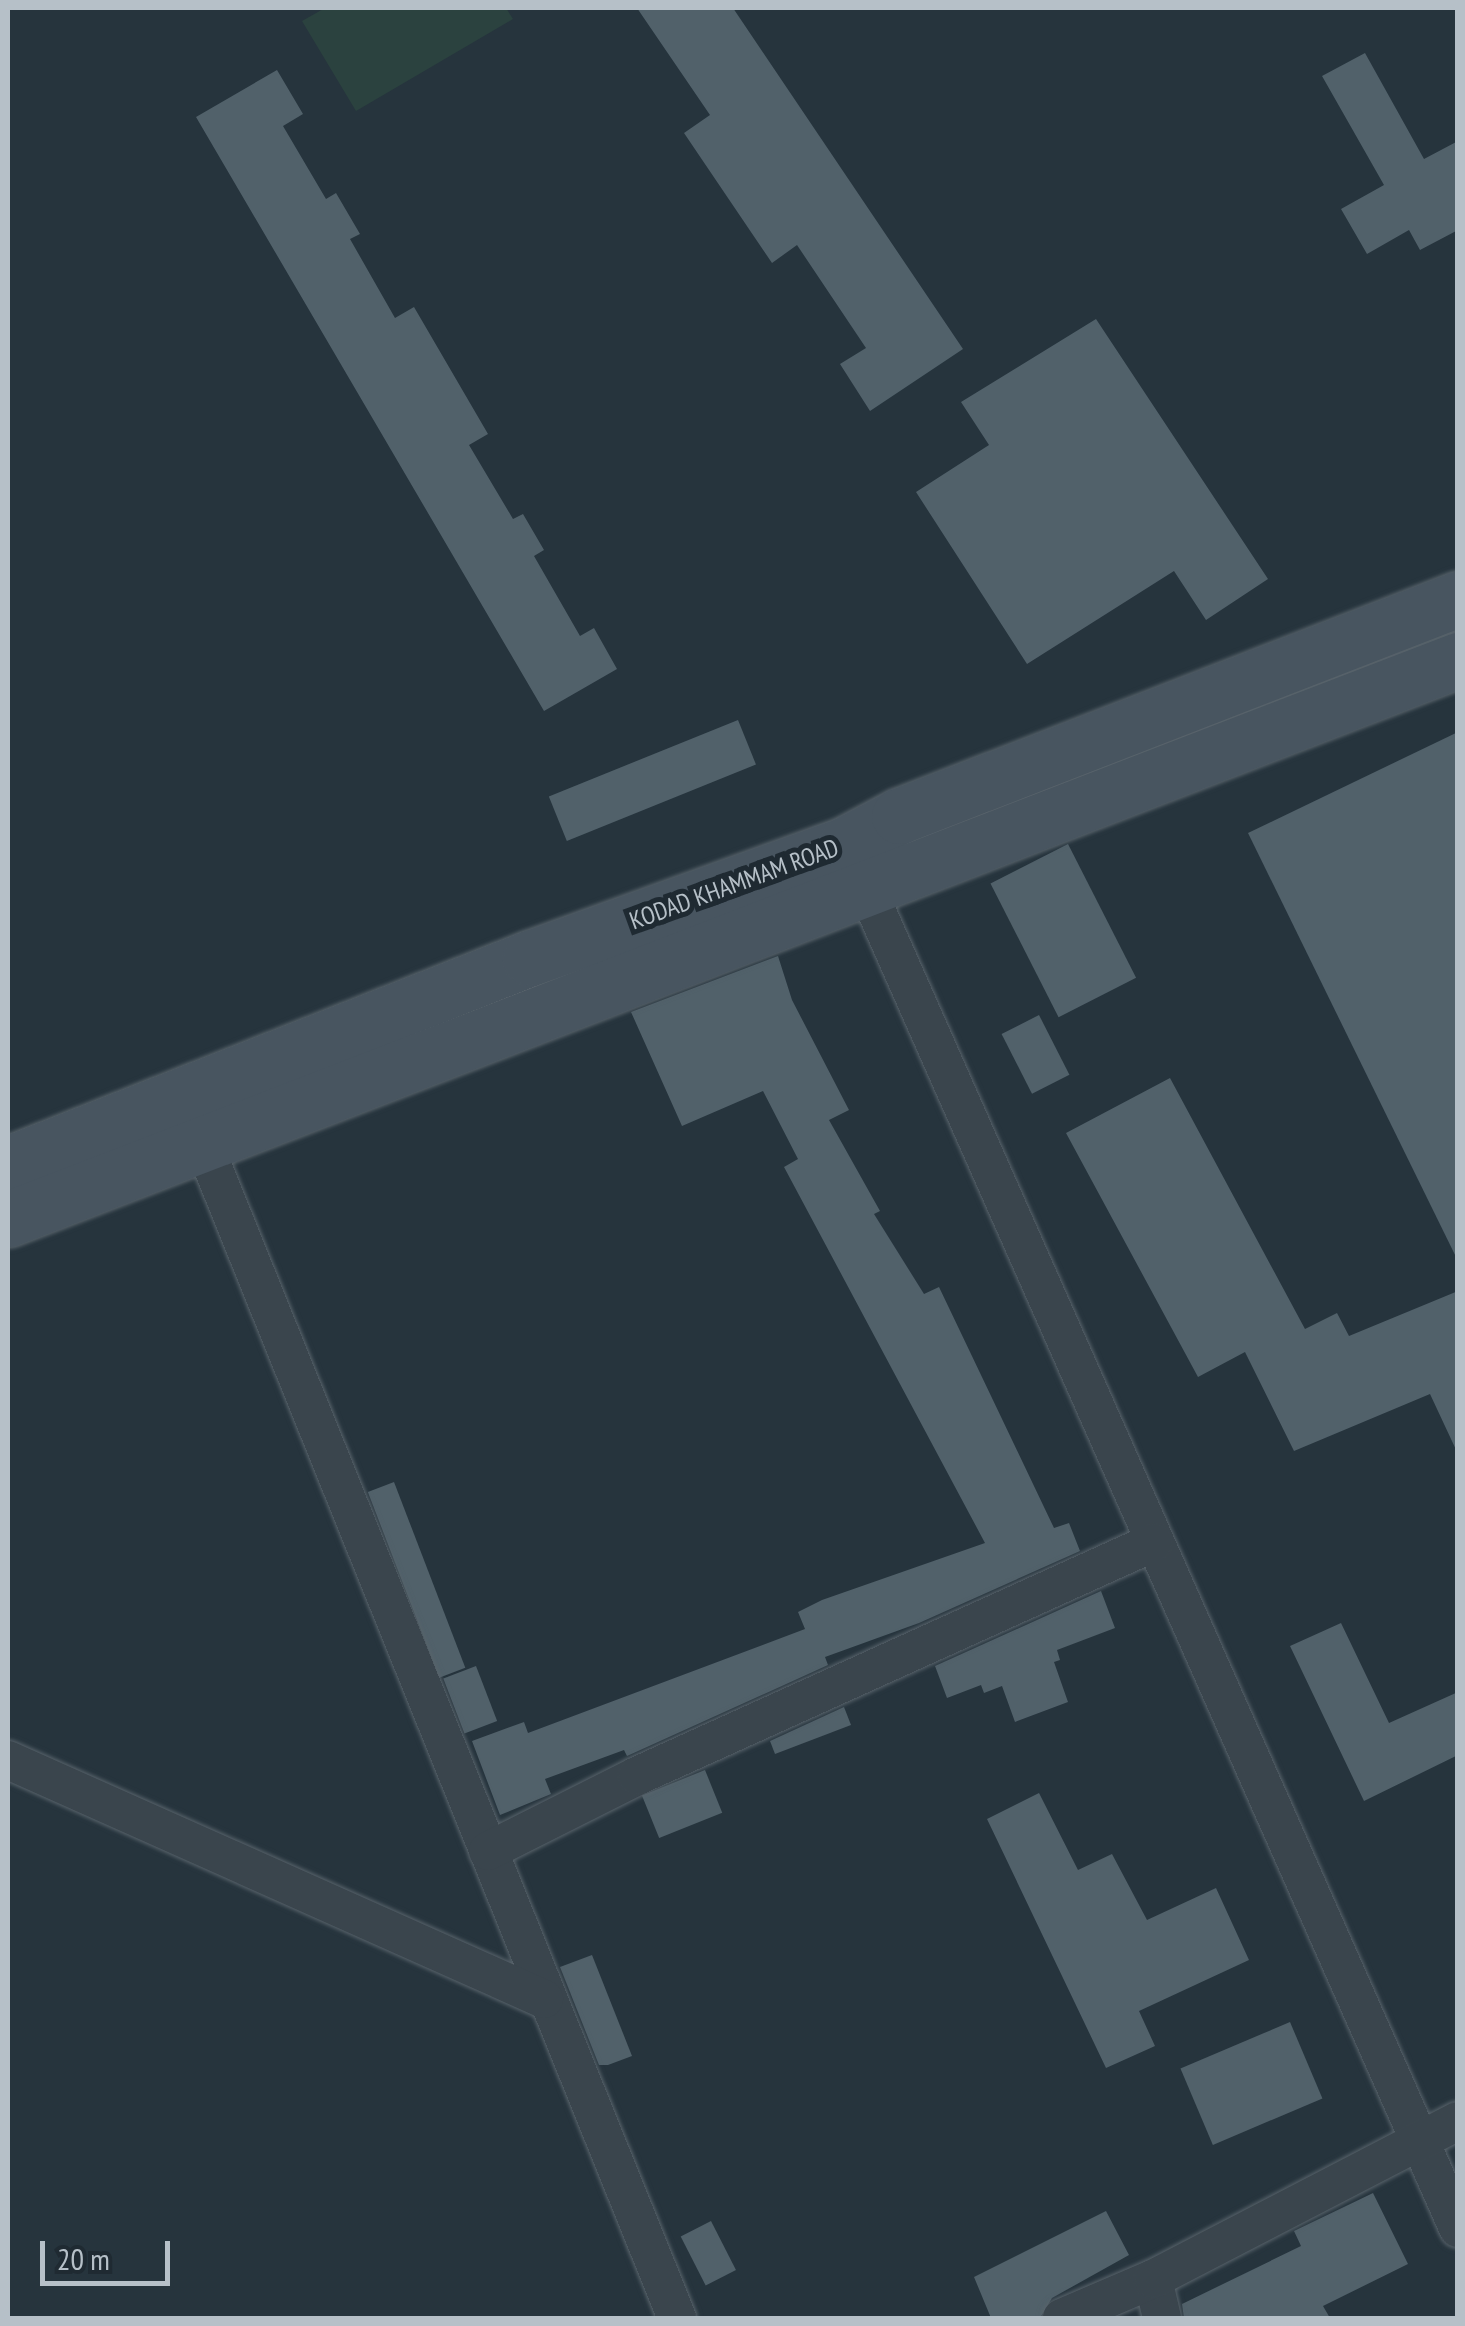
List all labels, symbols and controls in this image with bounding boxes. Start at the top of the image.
street label: KODAD KHAMMAM ROAD [625,832,843,936]
scale bar [45,2221,175,2283]
text: 20 m [57,2239,110,2278]

